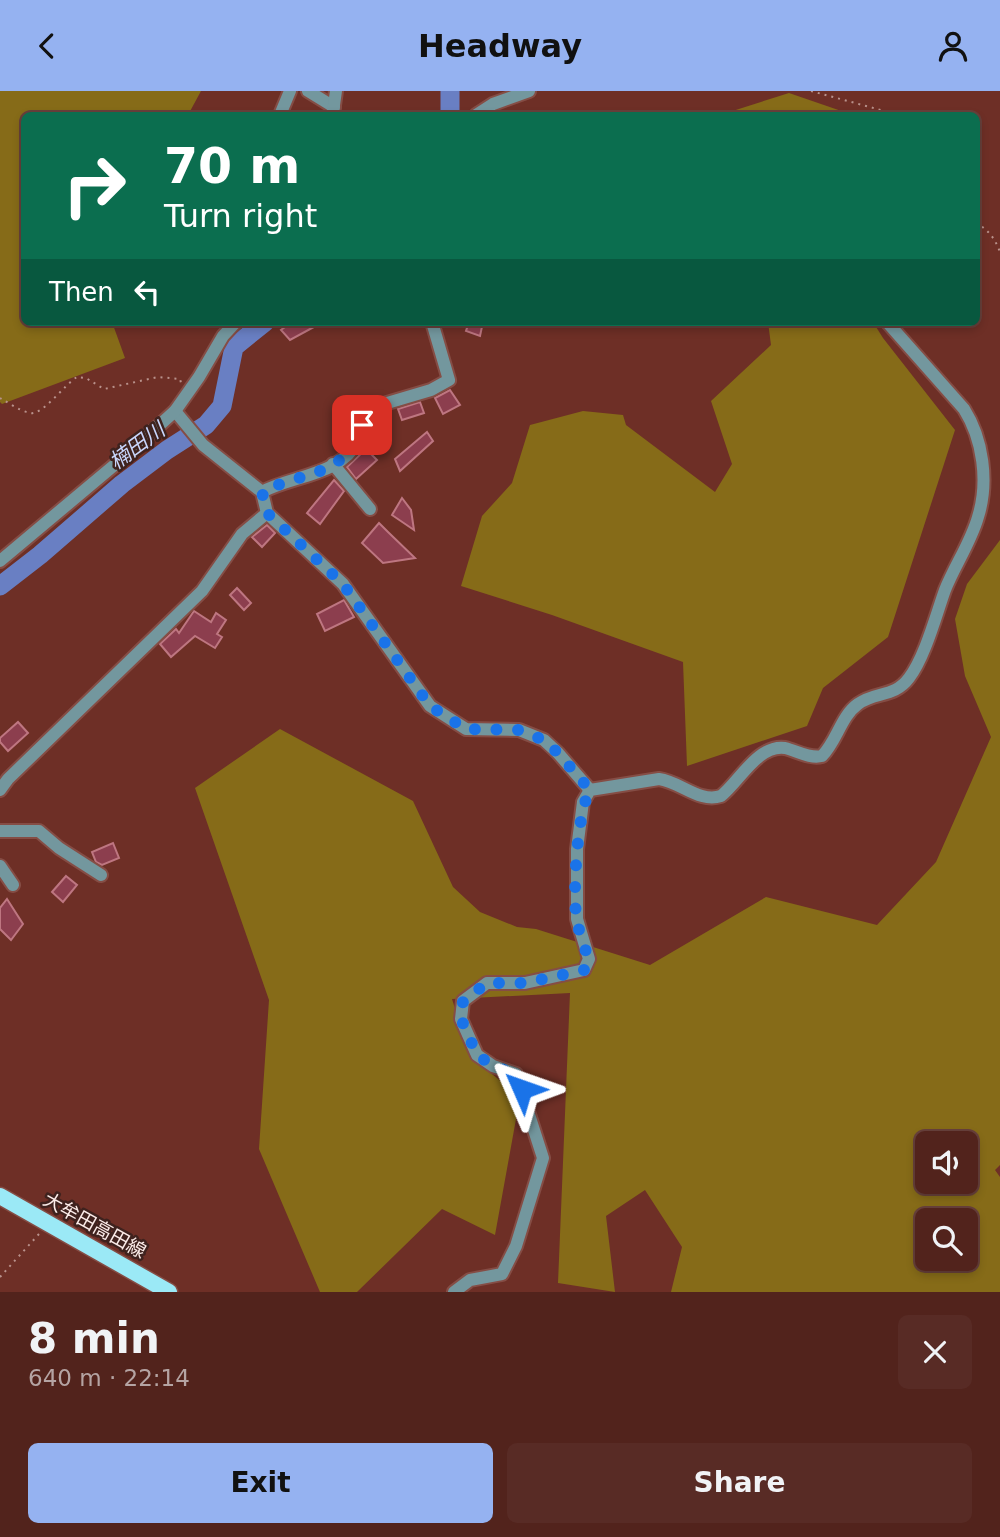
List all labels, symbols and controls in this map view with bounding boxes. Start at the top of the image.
icon: back [28,27,66,65]
text: Headway [418,27,582,65]
icon: person [934,27,972,65]
text: 70 m [164,138,300,195]
icon: right [49,140,140,231]
text: Turn right [164,197,317,235]
icon: left [128,273,166,311]
text: Then [49,277,114,307]
pin [332,395,392,455]
icon: arrive [343,406,381,444]
water label: 楠田川 [104,417,171,474]
position arrow [485,1052,559,1126]
map controls [915,1131,978,1271]
button: sound [915,1131,978,1194]
street label: 大牟田高田線 [40,1188,150,1262]
button: search [915,1208,978,1271]
text: 8 min [28,1314,160,1363]
button: close [898,1315,972,1389]
text: 640 m · 22:14 [28,1365,190,1391]
button: Exit [28,1443,493,1523]
button: Share [507,1443,972,1523]

